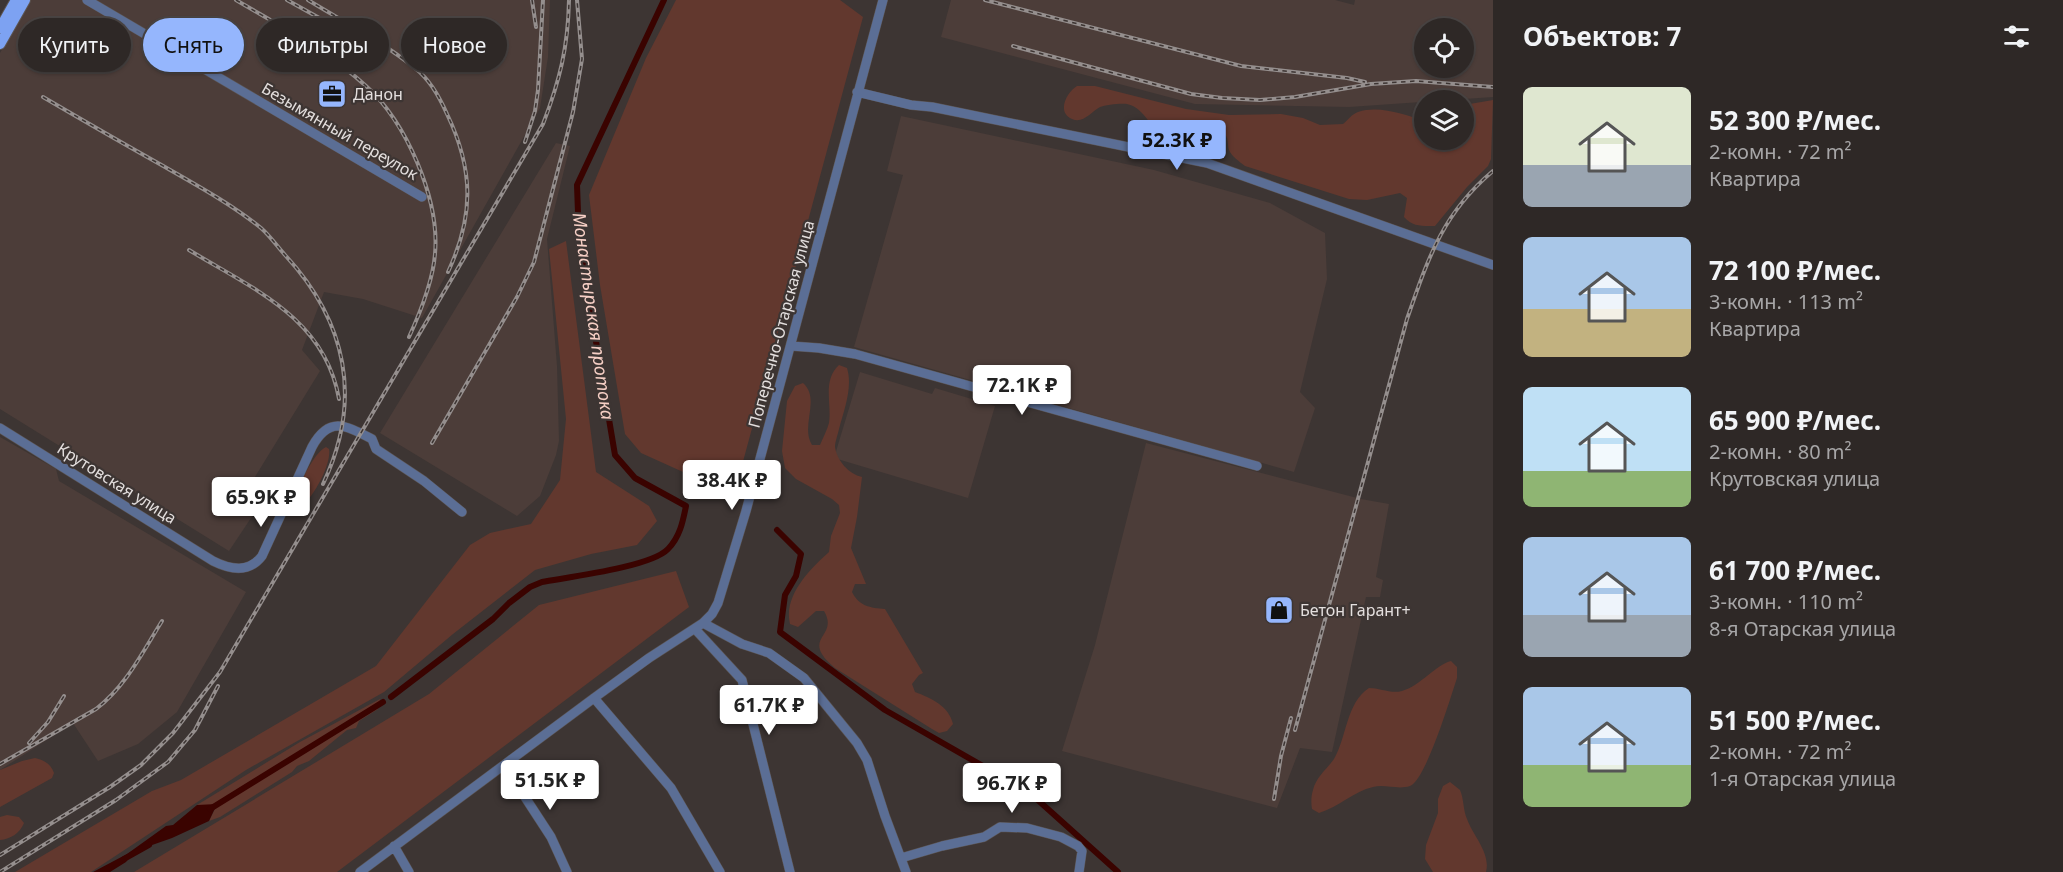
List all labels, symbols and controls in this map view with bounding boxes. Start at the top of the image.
chip: Купить [18,18,131,72]
chip: Снять [143,18,244,72]
chip: Фильтры [256,18,389,72]
chip: Новое [401,18,507,72]
map controls [1414,18,1474,150]
button: locate [1414,18,1474,78]
text: Объектов: 7 [1523,18,1681,54]
icon: filters [2000,20,2033,53]
street label: Безымянный переулок [258,77,423,185]
office icon: Данон [316,78,348,110]
place label: Данон [353,83,403,105]
button: layers [1414,90,1474,150]
text: 52 300 ₽/мес. [1709,102,1881,138]
icon: home [1571,111,1643,183]
pin: 52.3K ₽ [1122,120,1232,171]
text: 52.3K ₽ [1142,126,1212,153]
text: 2-комн. · 72 m² [1709,138,1852,165]
text: Квартира [1709,165,1801,192]
water label: Монастырская протока [568,211,620,421]
street label: Поперечно-Отарская улица [743,218,819,430]
text: 72 100 ₽/мес. [1709,252,1881,288]
icon: home [1571,261,1643,333]
text: 3-комн. · 113 m² [1709,288,1863,315]
text: Квартира [1709,315,1801,342]
pin: 72.1K ₽ [967,365,1077,416]
text: 72.1K ₽ [987,371,1057,398]
text: 65 900 ₽/мес. [1709,402,1881,438]
icon: home [1571,411,1643,483]
street label: Крутовская улица [53,437,181,529]
text: 2-комн. · 80 m² [1709,438,1852,465]
pin: 38.4K ₽ [677,460,787,511]
text: Крутовская улица [1709,465,1880,492]
text: 38.4K ₽ [697,466,767,493]
pin: 65.9K ₽ [206,477,316,528]
text: 65.9K ₽ [226,483,296,510]
text: 61 700 ₽/мес. [1709,552,1881,588]
icon: home [1571,561,1643,633]
text: 3-комн. · 110 m² [1709,588,1863,615]
shop icon: Бетон Гарант+ [1263,594,1295,626]
place label: Бетон Гарант+ [1300,599,1411,621]
text: 8-я Отарская улица [1709,615,1896,642]
pin: 61.7K ₽ [714,685,824,736]
text: 61.7K ₽ [734,691,804,718]
text: 51 500 ₽/мес. [1709,702,1881,738]
icon: home [1571,711,1643,783]
text: 2-комн. · 72 m² [1709,738,1852,765]
pin: 51.5K ₽ [495,760,605,811]
pin: 96.7K ₽ [957,763,1067,814]
text: 1-я Отарская улица [1709,765,1896,792]
text: 51.5K ₽ [515,766,585,793]
text: 96.7K ₽ [977,769,1047,796]

